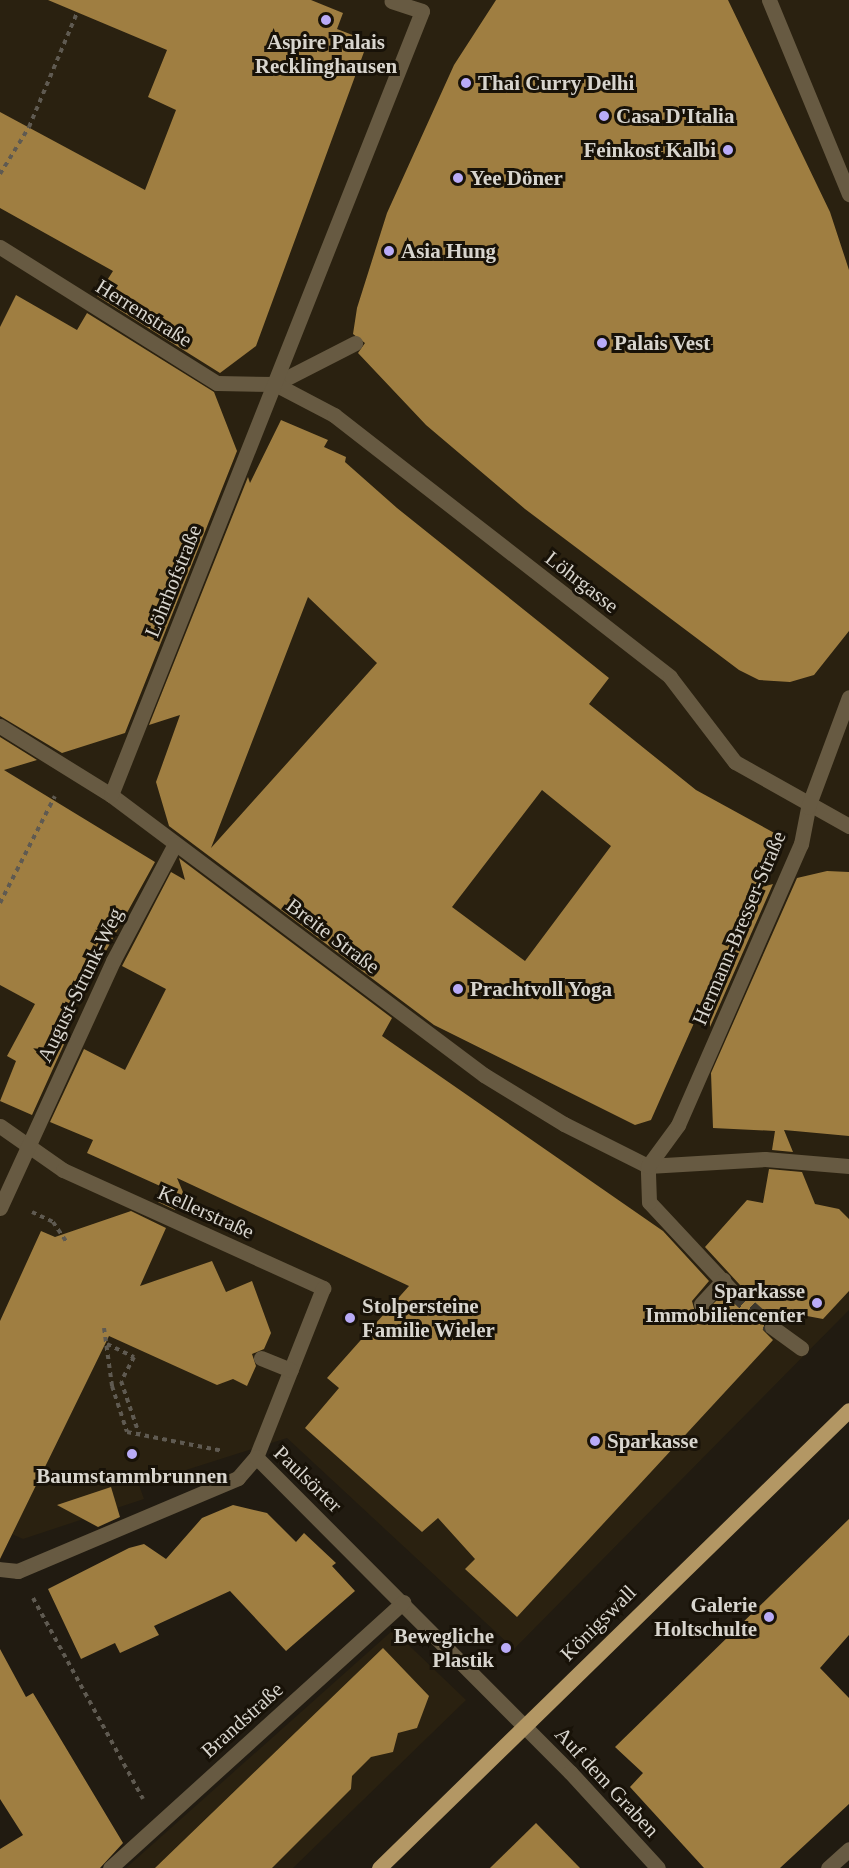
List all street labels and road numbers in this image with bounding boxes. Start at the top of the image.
street label: Herrenstraße [91,274,197,352]
street label: Löhrhofstraße [139,521,207,641]
street label: Löhrgasse [540,546,624,618]
street label: Hermann-Bresser-Straße [687,827,791,1029]
street label: Breite Straße [281,893,385,979]
street label: August-Strunk-Weg [32,904,128,1066]
street label: Kellerstraße [154,1180,258,1244]
street label: Paulsörter [269,1440,347,1518]
street label: Königswall [555,1580,641,1666]
street label: Brandstraße [196,1677,288,1763]
street label: Auf dem Graben [550,1722,664,1842]

